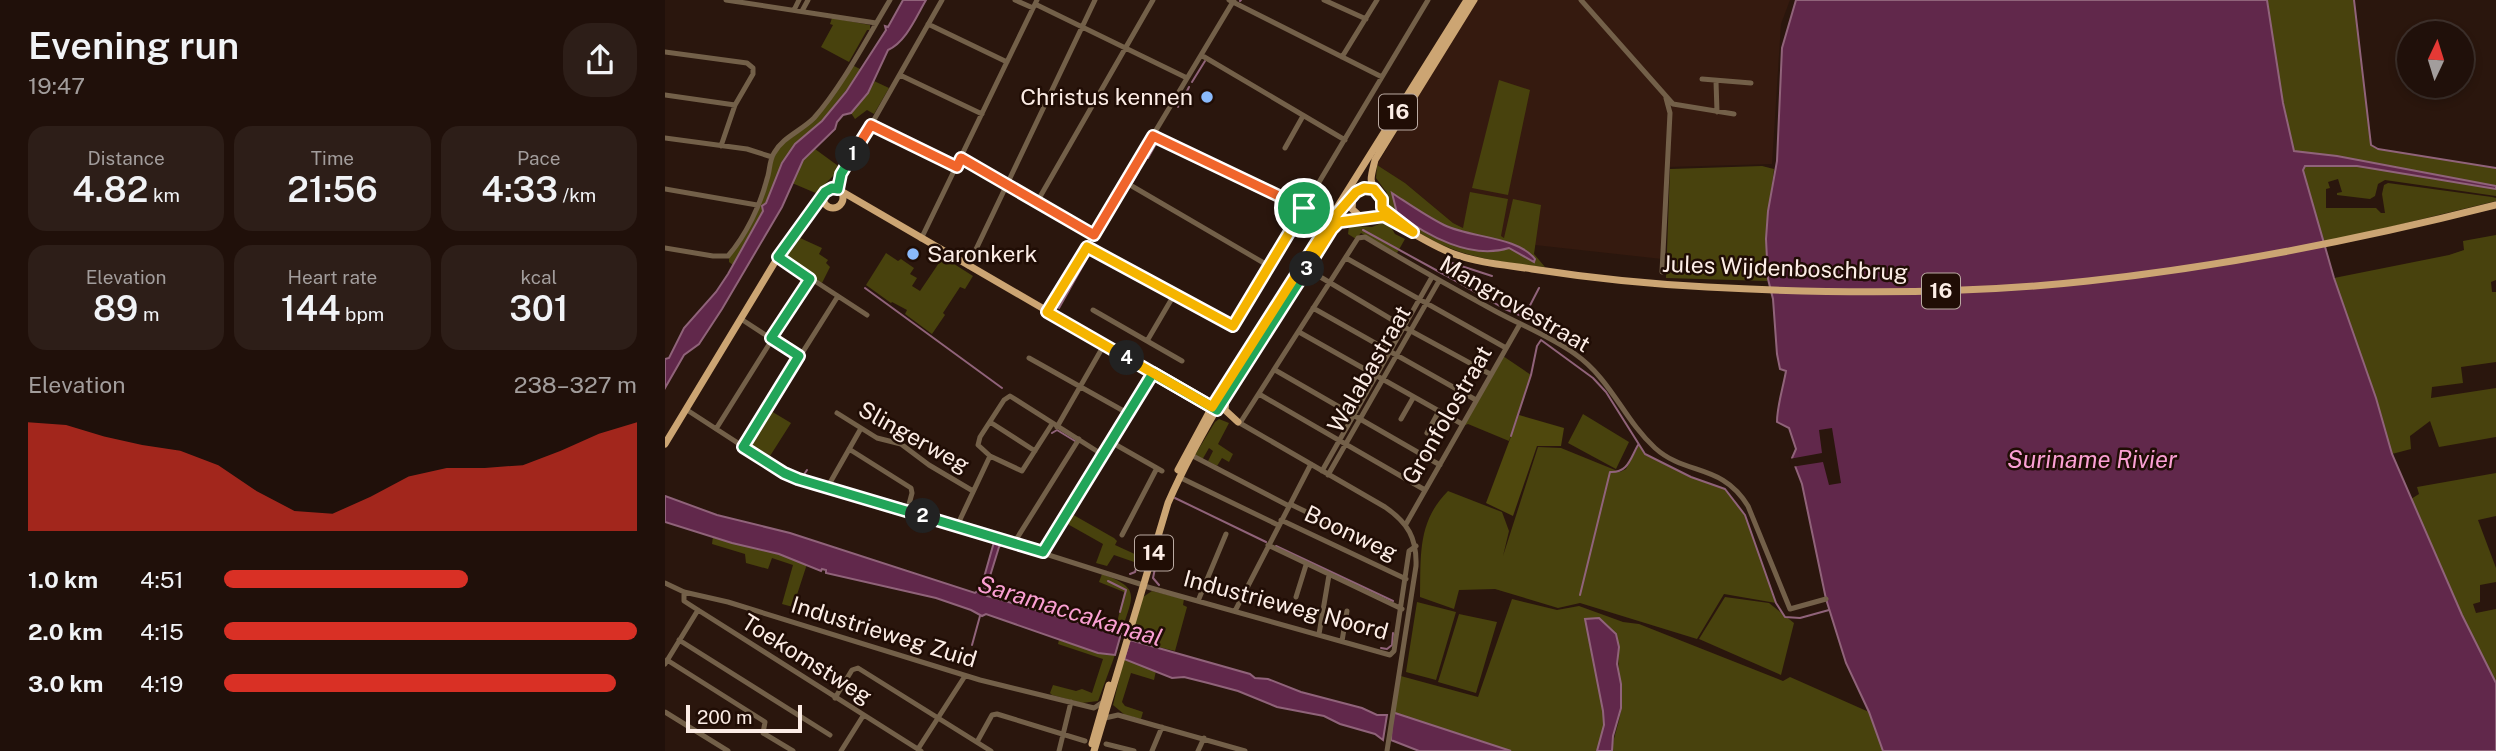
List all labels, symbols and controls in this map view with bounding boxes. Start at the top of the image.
north arrow [2397,21,2475,98]
map controls [2397,21,2474,98]
text: Evening run [28,23,239,68]
button: share [563,23,637,97]
text: 19:47 [28,72,85,99]
place label: Christus kennen [1020,83,1193,110]
marker: Christus kennen [1199,89,1215,105]
road number: 16 [1379,94,1417,130]
pin: 1 [835,136,871,172]
text: 1 [848,142,857,164]
text: Distance [88,147,165,169]
text: Time [311,147,354,169]
text: Pace [517,147,561,169]
text: 4.82 [72,169,148,210]
text: 21:56 [287,169,378,210]
text: 4:33 [481,169,558,210]
pin [1274,178,1334,238]
text: km [148,184,180,206]
text: /km [558,184,596,206]
icon: arrive [1285,189,1323,227]
place label: Saronkerk [927,240,1038,267]
marker: Saronkerk [905,246,921,262]
street label: Mangrovestraat [1435,250,1595,358]
street label: Jules Wijdenboschbrug [1661,250,1909,285]
pin: 3 [1289,252,1325,286]
text: 3 [1300,257,1313,279]
text: Elevation [86,266,166,288]
text: Heart rate [288,266,377,288]
text: kcal [520,266,557,288]
road number: 16 [1922,274,1960,308]
text: 89 [93,288,138,329]
text: 144 [281,288,340,329]
text: 301 [509,288,568,329]
street label: Walabastraat [1321,300,1416,437]
text: m [138,303,159,325]
text: bpm [340,303,384,325]
pin: 4 [1109,340,1145,376]
street label: Gronfolostraat [1396,341,1497,489]
text: 4 [1120,346,1133,368]
text: Elevation [28,371,126,398]
text: 238–327 m [514,371,637,398]
street label: Slingerweg [854,395,974,478]
water label: Suriname Rivier [2007,445,2178,473]
pin: 2 [905,498,941,534]
street label: Boonweg [1300,499,1402,566]
text: 2 [916,504,929,526]
road number: 14 [1135,536,1173,570]
street label: Industrieweg Noord [1181,564,1392,645]
text: 1.0 km [28,566,98,593]
text: 4:51 [140,566,184,593]
water label: Saramaccakanaal [975,569,1166,651]
street label: Industrieweg Zuid [788,590,980,673]
street label: Toekomstweg [737,608,877,709]
text: 2.0 km [28,618,103,645]
text: 4:15 [140,618,184,645]
text: 3.0 km [28,670,103,697]
text: 4:19 [140,670,183,697]
scale bar [686,702,801,734]
text: 200 m [697,706,753,728]

